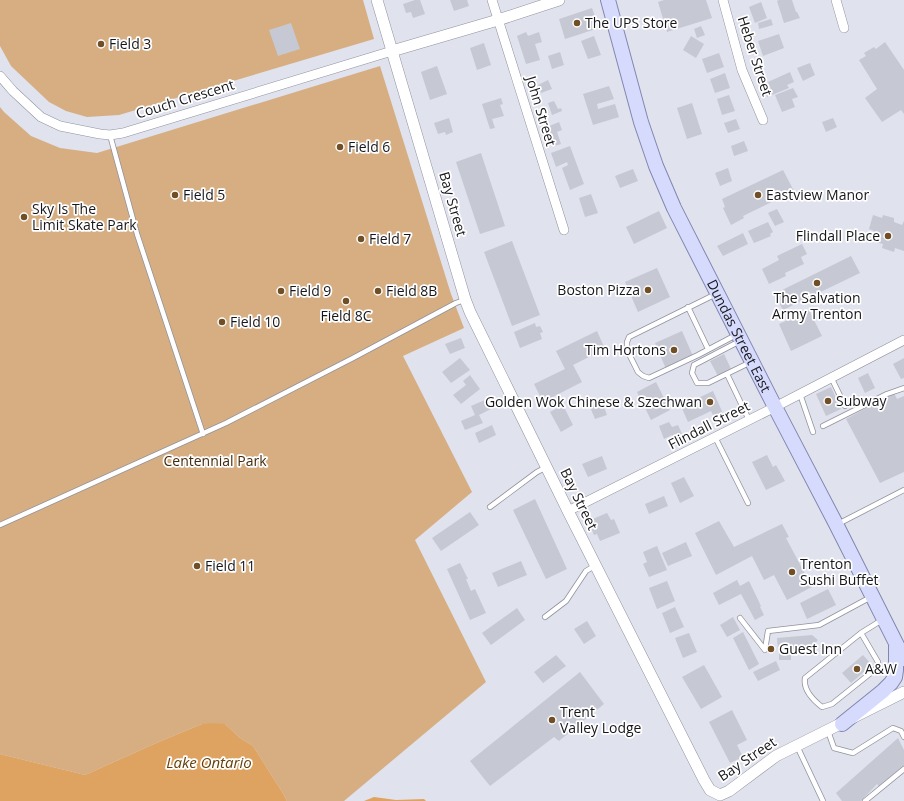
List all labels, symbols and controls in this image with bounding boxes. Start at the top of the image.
place label: The UPS Store [585,13,678,32]
street label: Heber Street [734,13,777,98]
marker: The UPS Store [572,18,582,28]
place label: Field 3 [109,34,151,53]
marker: Field 3 [96,39,106,49]
street label: John Street [521,72,561,148]
street label: Couch Crescent [133,75,236,123]
place label: Field 6 [348,137,390,156]
marker: Field 6 [335,142,345,152]
street label: Bay Street [435,169,472,238]
place label: Field 5 [183,185,225,204]
place label: Eastview Manor [766,185,869,204]
marker: Field 5 [170,190,180,200]
marker: Eastview Manor [753,190,763,200]
place label: Sky Is The Limit Skate Park [32,199,137,234]
marker: Sky Is The Limit Skate Park [19,212,29,222]
place label: Flindall Place [796,226,880,245]
place label: Field 7 [369,229,411,248]
marker: Flindall Place [883,231,893,241]
marker: Field 7 [356,234,366,244]
street label: Dundas Street East [703,276,776,395]
marker: The Salvation Army Trenton [812,278,822,288]
place label: Boston Pizza [557,280,640,299]
place label: Field 9 [289,281,331,300]
place label: Field 8B [386,281,437,300]
marker: Boston Pizza [643,285,653,295]
marker: Field 9 [276,286,286,296]
marker: Field 8B [373,286,383,296]
place label: The Salvation Army Trenton [772,288,862,323]
marker: Field 8C [341,296,351,306]
place label: Field 8C [320,306,372,325]
place label: Field 10 [230,312,280,331]
marker: Field 10 [217,317,227,327]
place label: Tim Hortons [585,340,666,359]
marker: Tim Hortons [669,345,679,355]
place label: Subway [836,391,887,410]
place label: Golden Wok Chinese & Szechwan [485,392,702,411]
street label: Flindall Street [665,396,753,453]
marker: Subway [823,396,833,406]
marker: Golden Wok Chinese & Szechwan [705,397,715,407]
park label: Centennial Park [163,451,267,470]
street label: Bay Street [556,465,603,533]
place label: Trenton Sushi Buffet [800,554,879,589]
place label: Field 11 [205,556,255,575]
marker: Field 11 [192,561,202,571]
marker: Trenton Sushi Buffet [787,567,797,577]
place label: Guest Inn [779,639,842,658]
marker: Guest Inn [766,644,776,654]
place label: A&W [865,659,897,678]
marker: A&W [852,664,862,674]
place label: Trent Valley Lodge [560,702,642,737]
marker: Trent Valley Lodge [547,715,557,725]
street label: Bay Street [714,732,780,785]
water label: Lake Ontario [166,752,252,772]

